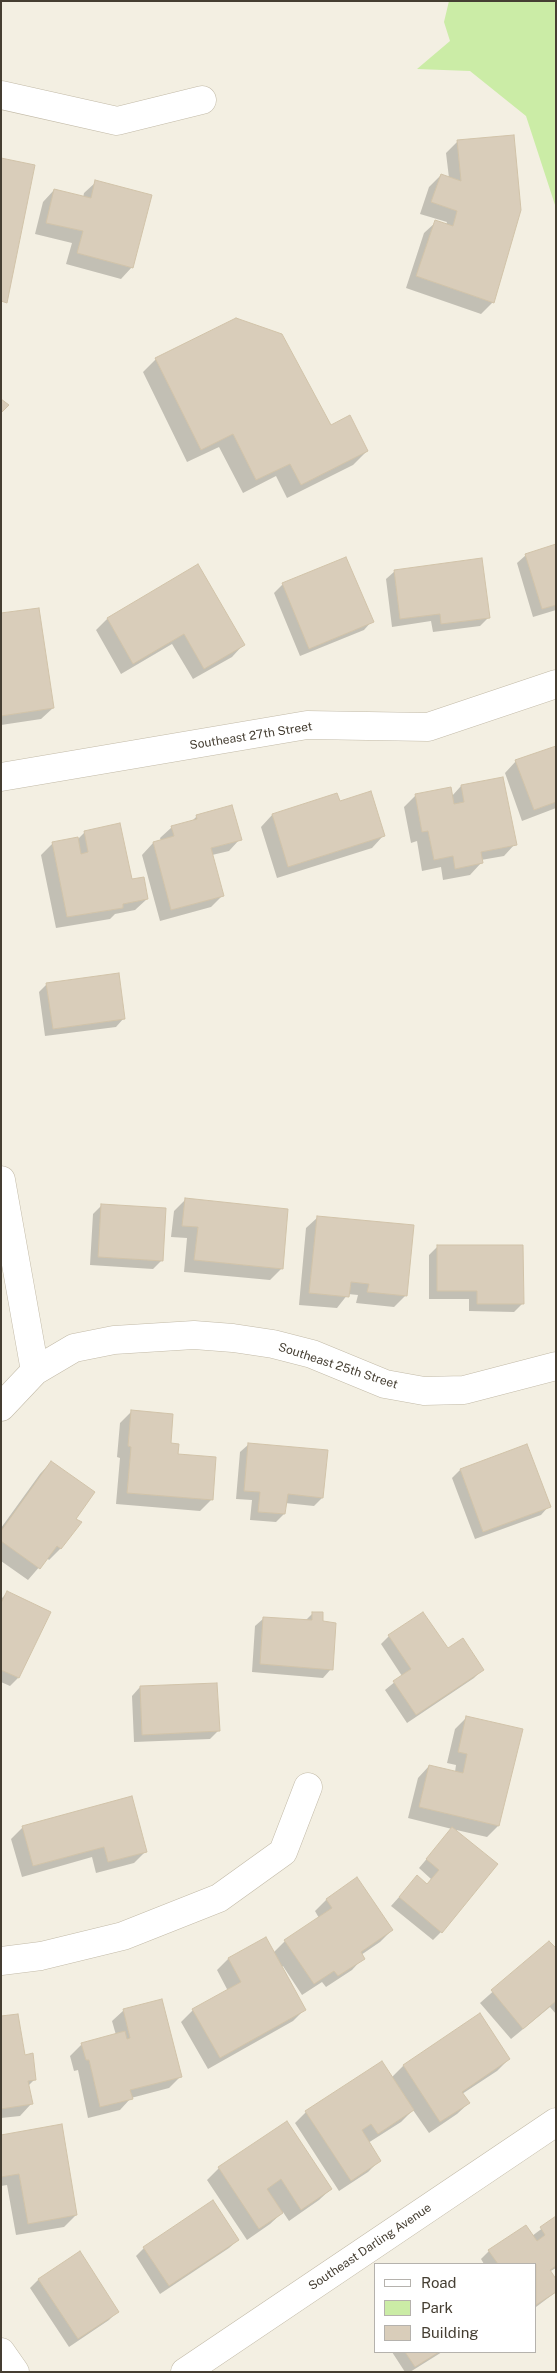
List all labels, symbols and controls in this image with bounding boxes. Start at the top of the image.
street label: Southeast 27th Street [189,719,313,753]
street label: Southeast 25th Street [277,1340,399,1392]
street label: Southeast Darling Avenue [306,2200,434,2294]
legend [374,2263,537,2353]
text: Road [421,2274,457,2291]
text: Park [421,2299,453,2316]
text: Building [421,2324,479,2341]

